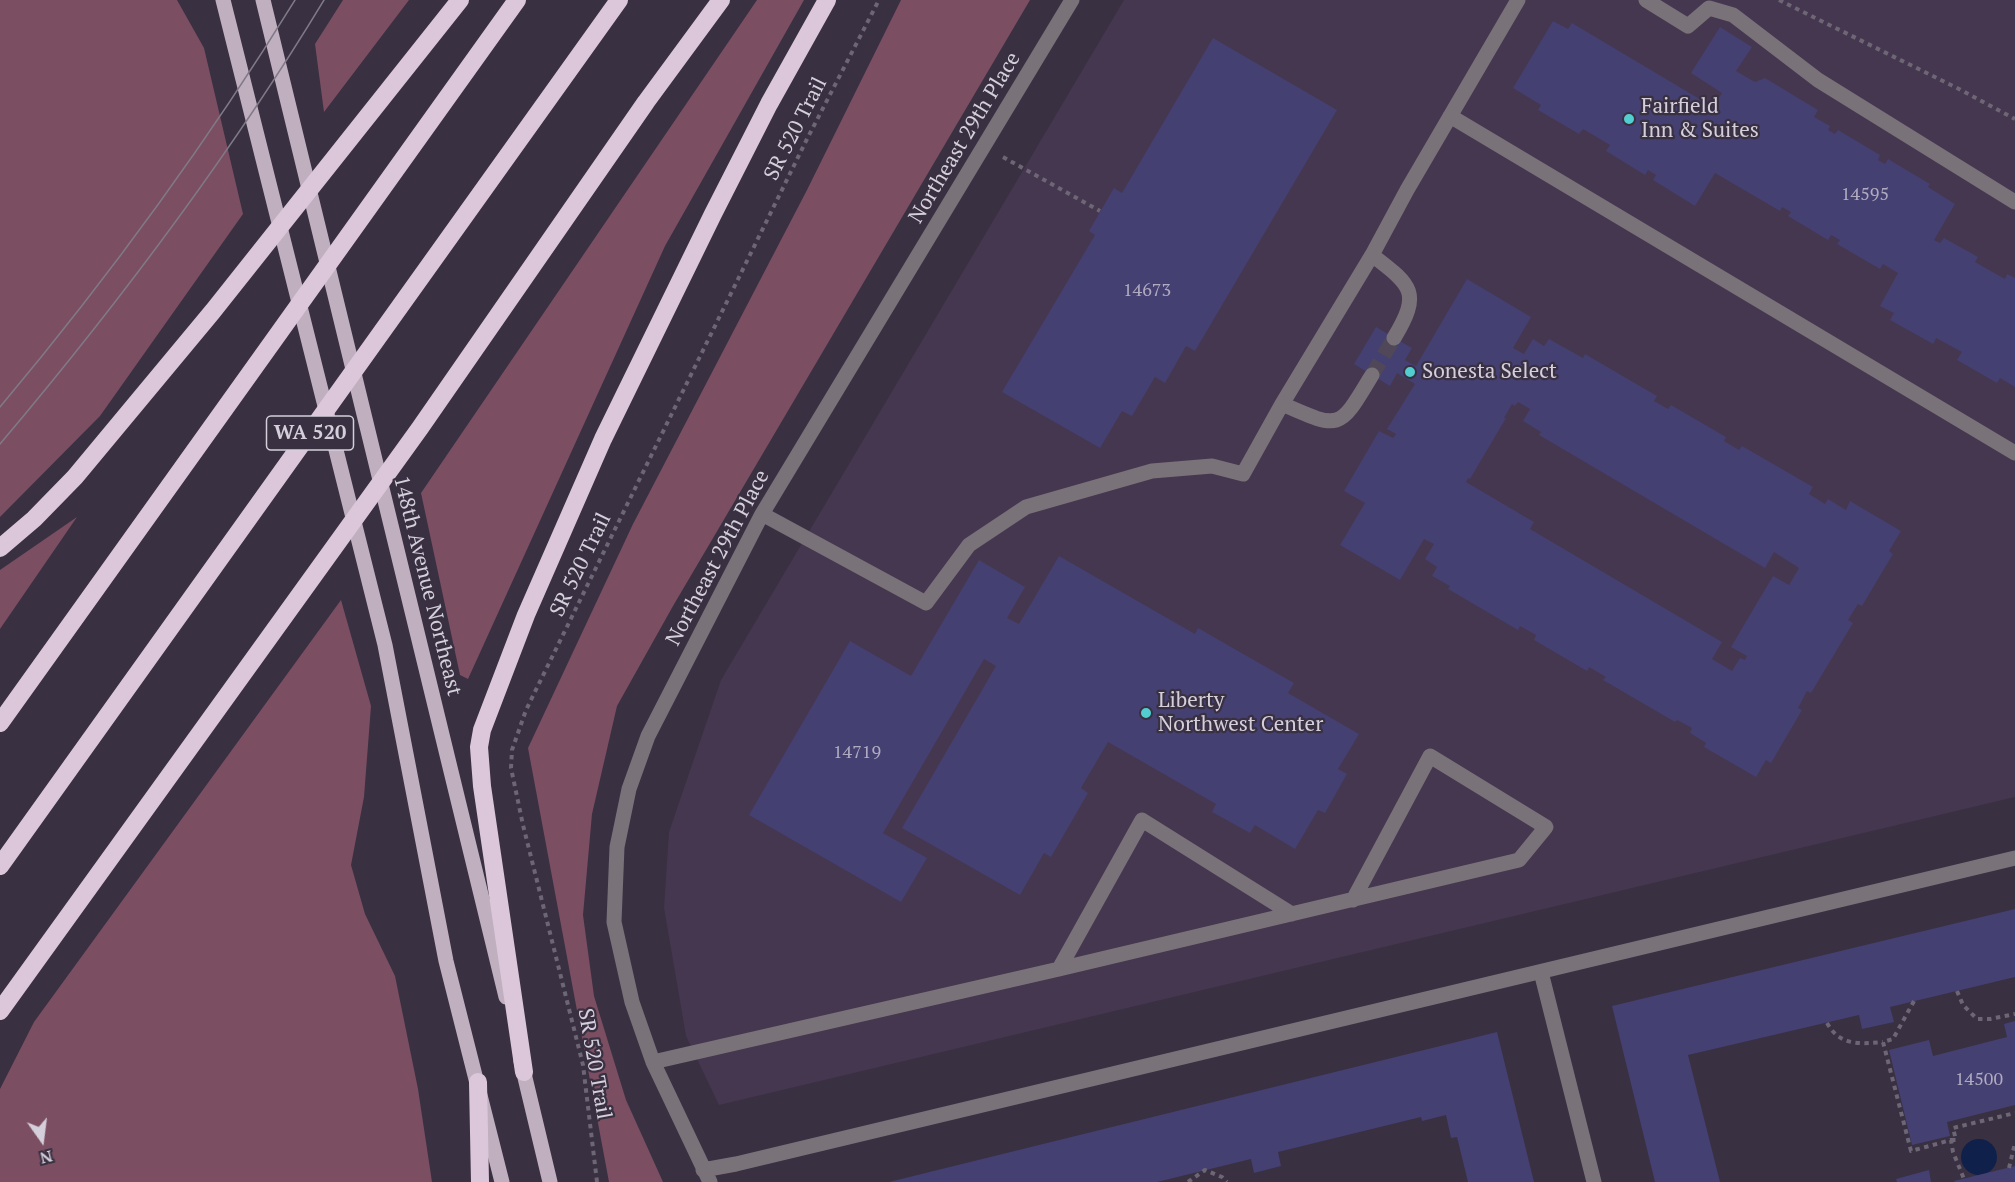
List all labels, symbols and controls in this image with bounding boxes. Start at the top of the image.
street label: Northeast 29th Place [904,48,1026,228]
street label: SR 520 Trail [759,73,833,185]
place label: Fairfield Inn & Suites [1641,94,1759,144]
marker: Fairfield Inn & Suites [1622,112,1636,126]
house number: 14595 [1841,184,1889,206]
house number: 14673 [1123,280,1171,302]
place label: Sonesta Select [1422,359,1557,385]
marker: Sonesta Select [1403,365,1417,379]
road number: WA 520 [266,416,354,450]
street label: Northeast 29th Place [661,466,775,650]
street label: 148th Avenue Northeast [387,473,467,699]
street label: SR 520 Trail [545,509,617,621]
place label: Liberty Northwest Center [1158,688,1323,738]
marker: Liberty Northwest Center [1139,706,1153,720]
house number: 14719 [833,742,881,764]
street label: SR 520 Trail [572,1007,616,1121]
house number: 14500 [1955,1069,2003,1091]
north arrow [12,1110,72,1170]
text: N [38,1145,55,1170]

